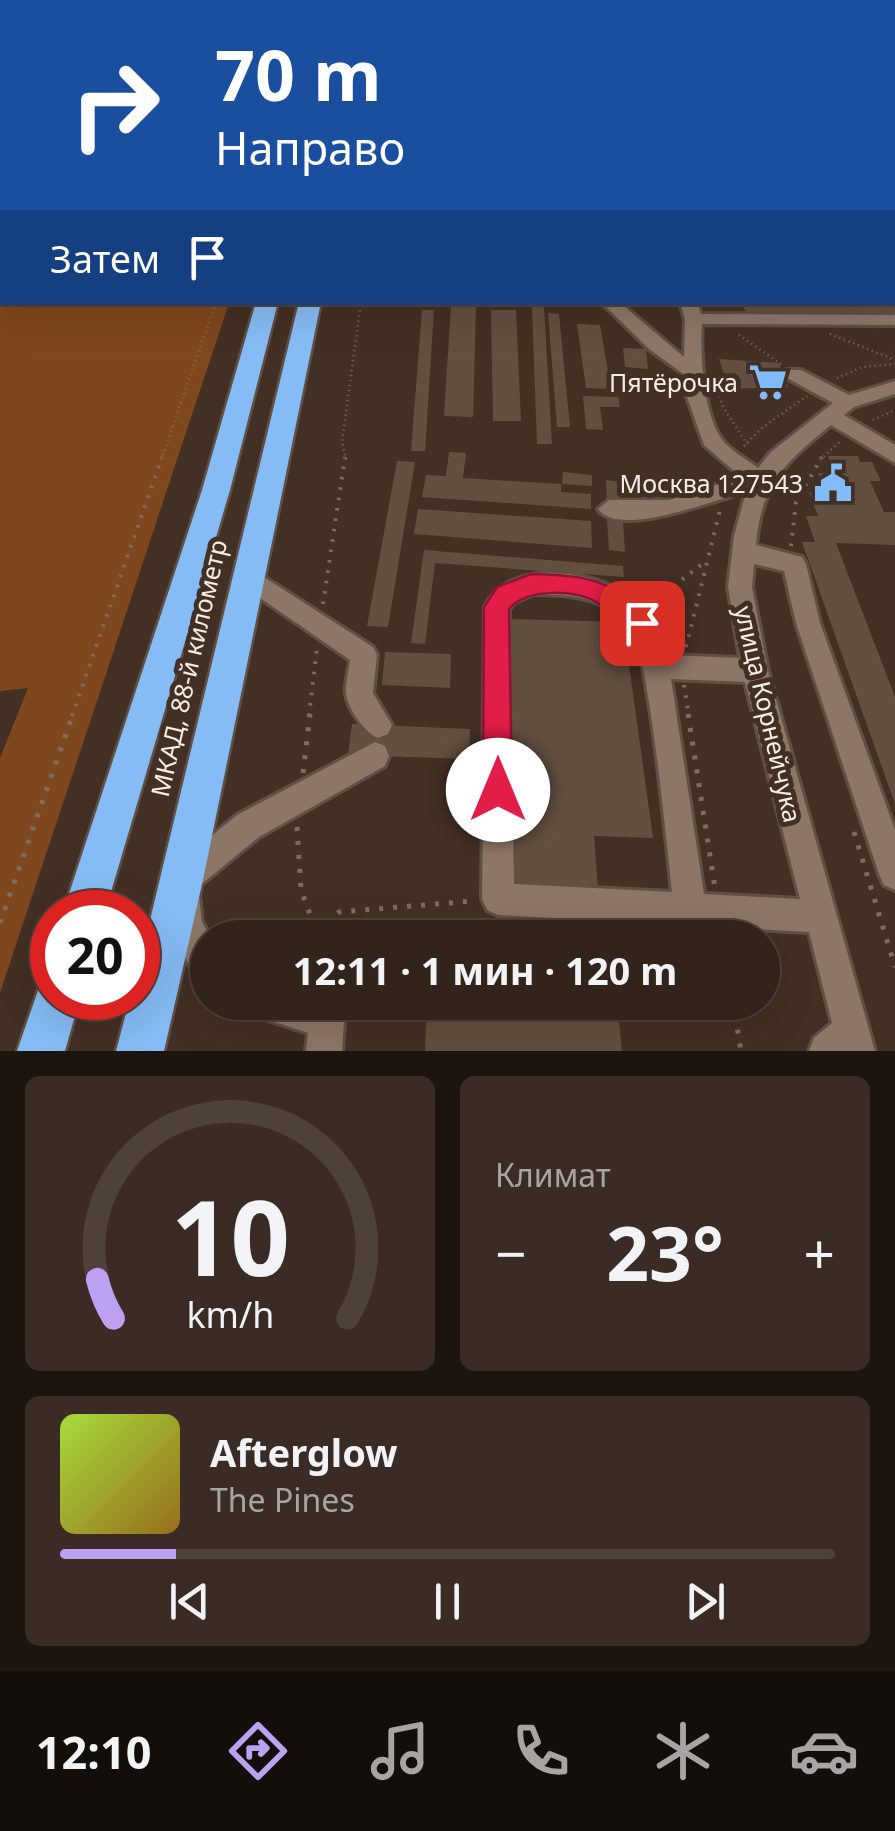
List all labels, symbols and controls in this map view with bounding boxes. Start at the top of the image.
text: 70 m [215,26,382,122]
icon: right [50,40,180,170]
text: Направо [215,117,405,178]
icon: arrive [180,230,235,285]
text: Затем [50,232,160,284]
supermarket icon: Пятёрочка [747,361,789,403]
place label: Пятёрочка [609,365,738,399]
public building icon: Москва 127543 [812,462,854,504]
place label: Москва 127543 [620,466,803,500]
street label: МКАД, 88-й километр [142,536,234,800]
pin [600,581,685,666]
icon: arrive [615,596,670,651]
street label: улица Корнейчука [728,602,810,826]
position arrow [446,738,550,842]
speed limit sign: 20 [30,890,160,1020]
text: 12:11 · 1 мин · 120 m [293,944,677,996]
text: Климат [495,1153,611,1196]
text: 10 [171,1165,289,1306]
text: 23° [606,1201,724,1303]
text: − [495,1215,526,1290]
text: + [804,1215,835,1290]
text: km/h [186,1290,274,1338]
text: Afterglow [210,1426,398,1478]
text: The Pines [210,1478,355,1521]
icon: previous [162,1574,217,1629]
icon: pause [420,1574,475,1629]
icon: next [678,1574,733,1629]
icon: directions [223,1716,293,1786]
icon: music [365,1716,435,1786]
icon: phone [506,1716,576,1786]
icon: climate [648,1716,718,1786]
icon: car [789,1716,859,1786]
text: 12:10 [36,1721,151,1782]

